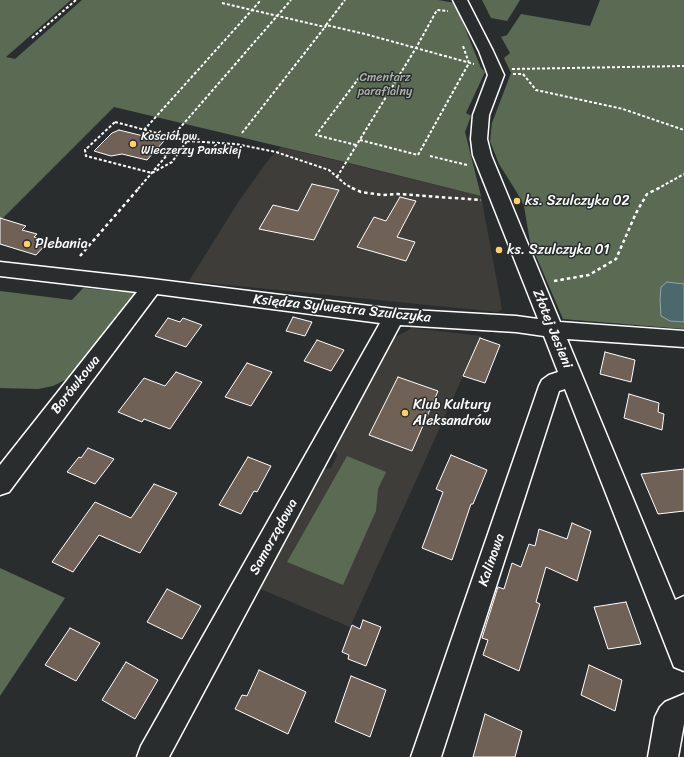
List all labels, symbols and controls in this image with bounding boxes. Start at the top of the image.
park label: Cmentarz parafialny [358,71,412,99]
place label: Kościół pw. Wieczerzy Pańskiej [141,130,241,158]
marker: Kościół pw. Wieczerzy Pańskiej [128,139,138,149]
place label: ks. Szulczyka 02 [525,193,630,209]
marker: ks. Szulczyka 02 [512,196,522,206]
place label: Plebania [35,236,88,252]
marker: Plebania [22,239,32,249]
place label: ks. Szulczyka 01 [507,242,610,258]
marker: ks. Szulczyka 01 [494,245,504,255]
street label: Złotej Jesieni [529,287,575,371]
street label: Księdza Sylwestra Szulczyka [252,291,432,327]
street label: Borówkowa [48,352,104,418]
place label: Klub Kultury Aleksandrów [413,397,491,430]
marker: Klub Kultury Aleksandrów [400,408,410,418]
street label: Samorządowa [246,496,302,578]
street label: Kalinowa [475,531,509,589]

